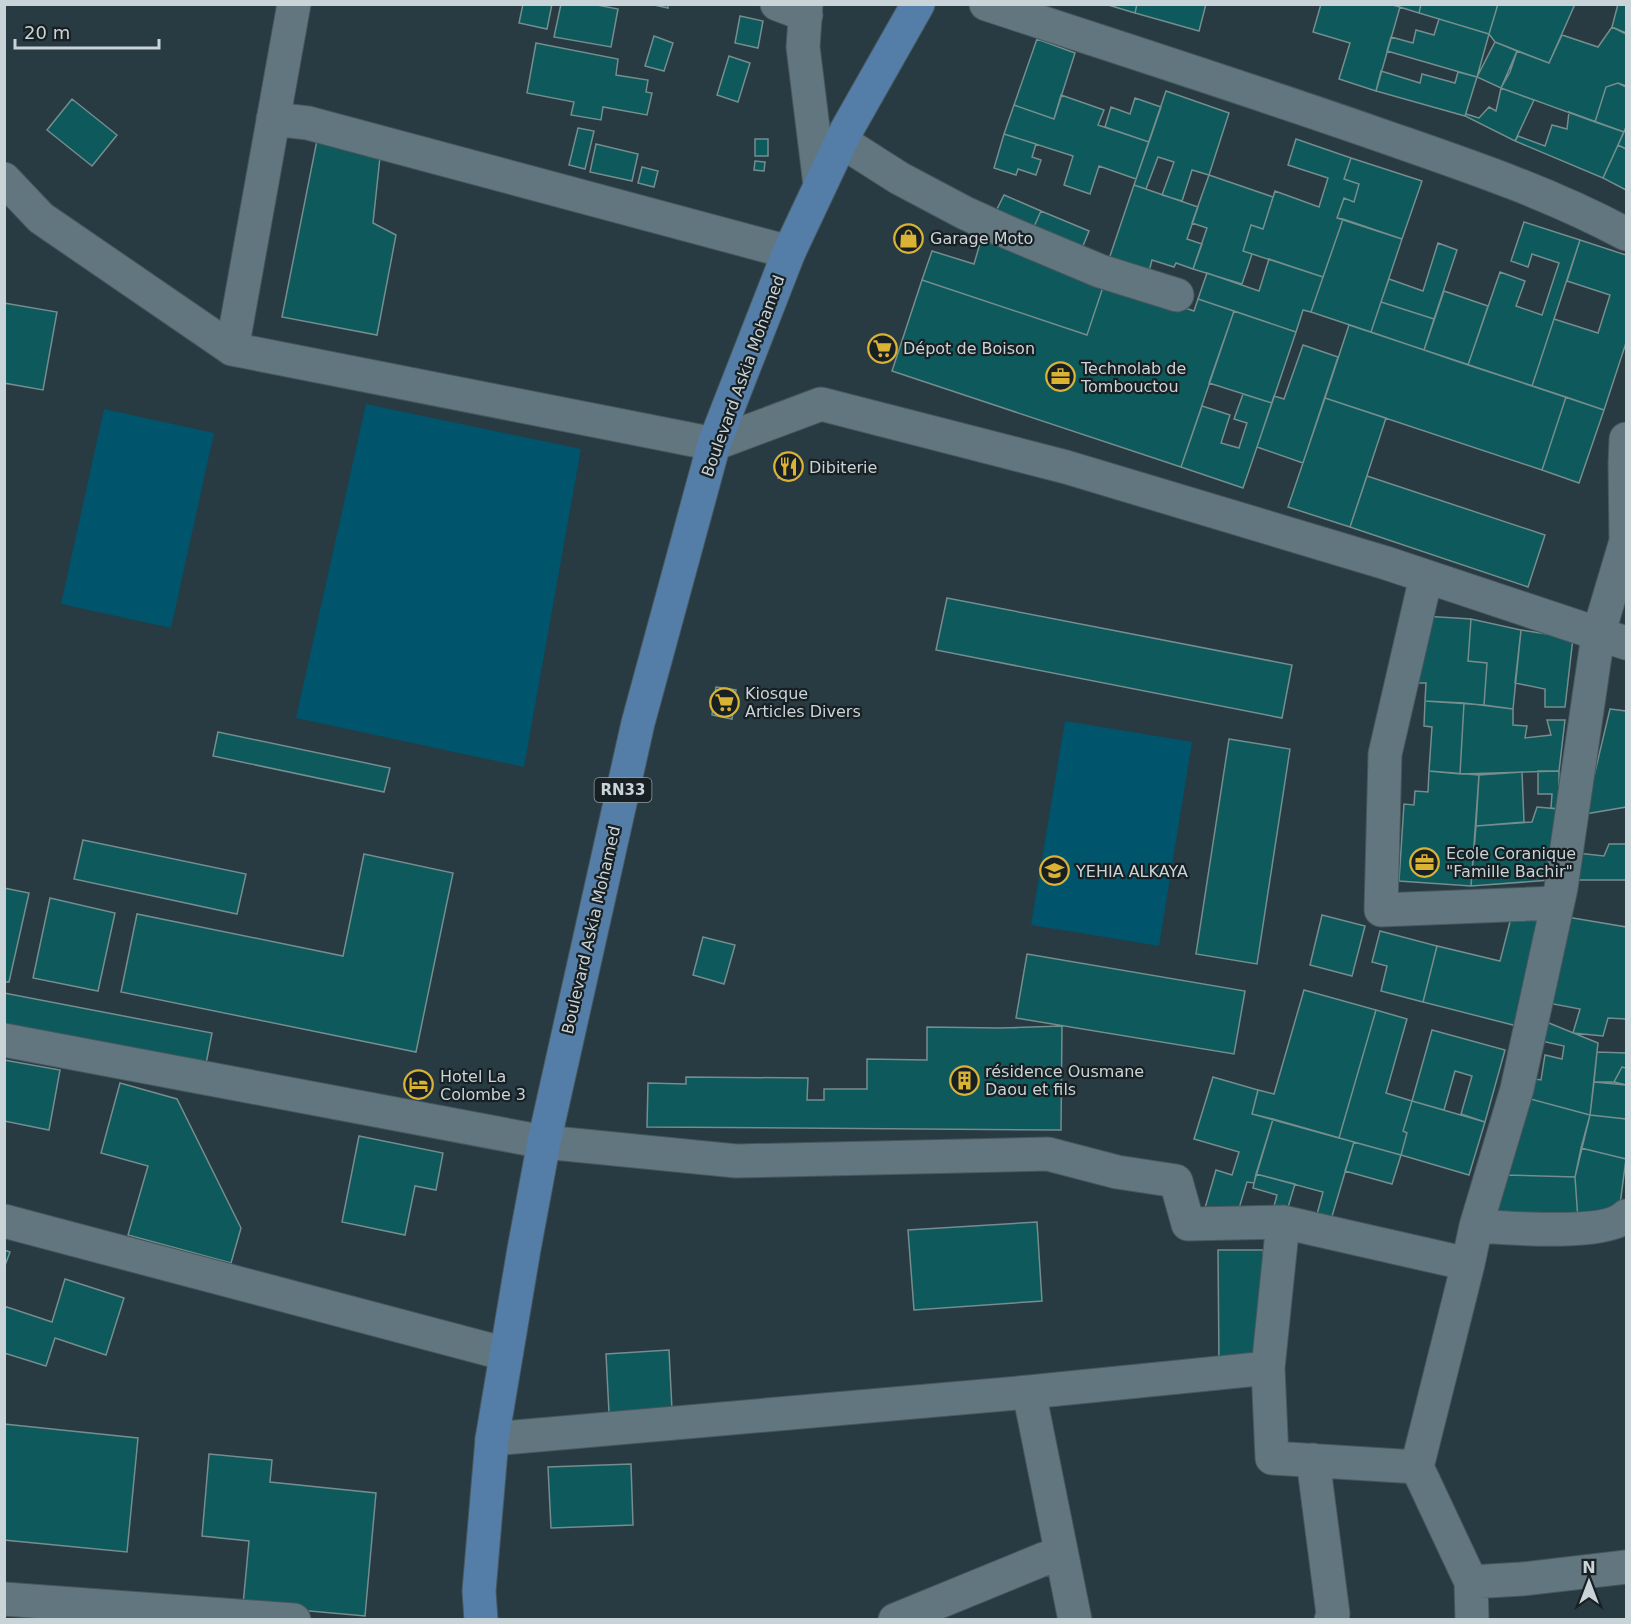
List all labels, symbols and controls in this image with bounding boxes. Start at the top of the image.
scale bar [15,12,159,50]
text: 20 m [24,22,70,43]
shop icon: Garage Moto [893,222,925,254]
place label: Garage Moto [930,229,1033,248]
street label: Boulevard Askia Mohamed [698,273,788,479]
supermarket icon: Dépot de Boison [866,332,898,364]
place label: Dépot de Boison [903,339,1035,358]
place label: Technolab de Tombouctou [1080,359,1186,396]
office icon: Technolab de Tombouctou [1044,361,1076,393]
restaurant icon: Dibiterie [772,451,804,483]
place label: Dibiterie [809,458,877,477]
place label: Kiosque Articles Divers [745,684,861,721]
supermarket icon: Kiosque Articles Divers [708,686,740,718]
road number: RN33 [594,778,652,802]
street label: Boulevard Askia Mohamed [558,824,624,1036]
place label: Ecole Coranique "Famille Bachir" [1446,844,1576,881]
office icon: Ecole Coranique "Famille Bachir" [1409,846,1441,878]
school or university icon: YEHIA ALKAYA [1039,855,1071,887]
place label: YEHIA ALKAYA [1075,862,1188,881]
place label: résidence Ousmane Daou et fils [985,1062,1144,1099]
building icon: résidence Ousmane Daou et fils [948,1064,980,1096]
place label: Hotel La Colombe 3 [440,1067,526,1104]
hotel icon: Hotel La Colombe 3 [403,1069,435,1101]
north arrow [1559,1552,1619,1612]
text: N [1582,1558,1596,1577]

